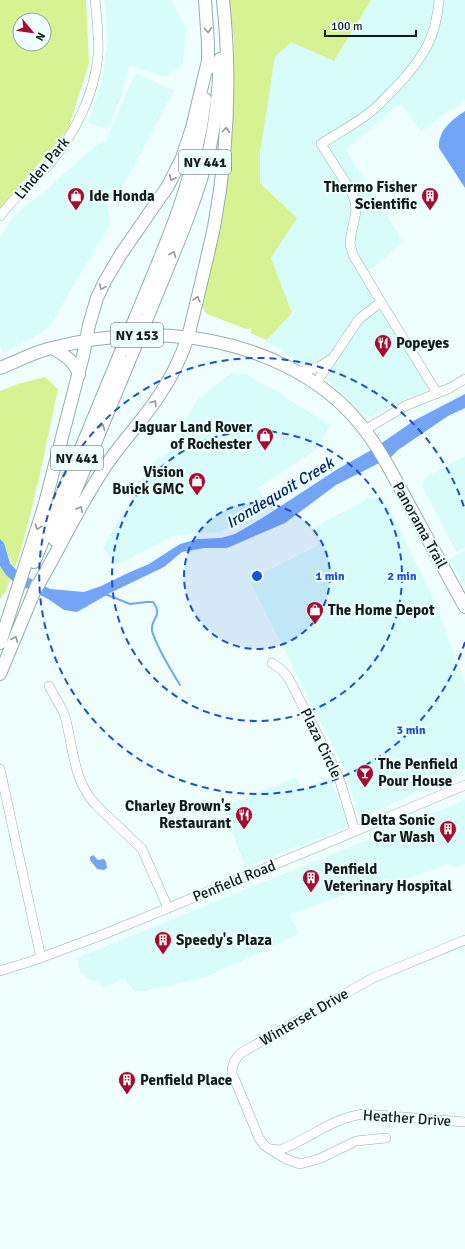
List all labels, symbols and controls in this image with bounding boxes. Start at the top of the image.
north arrow [12,12,52,52]
scale bar [325,12,416,38]
text: 100 m [331,19,363,34]
one-way arrow [203,27,212,33]
text: N [33,30,48,43]
one-way arrow [221,126,230,133]
street label: Linden Park [11,133,73,203]
road number: NY 441 [179,150,231,174]
one-way arrow [169,174,177,181]
place label: Thermo Fisher Scientific [324,178,417,213]
shop icon: Ide Honda [66,186,86,211]
building icon: Thermo Fisher Scientific [420,186,440,211]
place label: Ide Honda [89,187,155,205]
one-way arrow [168,250,176,258]
one-way arrow [99,283,107,291]
one-way arrow [193,296,201,302]
road number: NY 153 [111,323,163,347]
restaurant icon: Popeyes [373,333,393,358]
place label: Popeyes [396,334,449,352]
one-way arrow [149,400,156,407]
place label: Jaguar Land Rover of Rochester [132,418,252,453]
one-way arrow [97,423,105,431]
shop icon: Jaguar Land Rover of Rochester [255,426,275,451]
road number: NY 441 [51,446,103,470]
water label: Irondequoit Creek [223,452,339,533]
place label: Vision Buick GMC [112,463,184,498]
shop icon: Vision Buick GMC [187,471,207,496]
street label: Panorama Trail [389,479,451,571]
one-way arrow [75,506,82,513]
one-way arrow [34,523,43,530]
centre of rings [250,569,264,583]
text: 1 min [316,569,345,584]
text: 2 min [388,569,417,584]
shop icon: The Home Depot [305,600,325,625]
place label: The Home Depot [328,601,435,619]
one-way arrow [10,635,18,642]
street label: Plaza Circle [296,705,346,781]
text: 3 min [397,723,426,738]
place label: The Penfield Pour House [378,755,458,790]
bar icon: The Penfield Pour House [355,763,375,788]
place label: Charley Brown's Restaurant [125,797,231,832]
restaurant icon: Charley Brown's Restaurant [234,805,254,830]
place label: Delta Sonic Car Wash [360,811,435,846]
building icon: Delta Sonic Car Wash [438,819,458,844]
street label: Penfield Road [190,856,278,906]
place label: Penfield Veterinary Hospital [324,860,452,895]
building icon: Penfield Veterinary Hospital [301,868,321,893]
building icon: Speedy's Plaza [153,930,173,955]
place label: Speedy's Plaza [176,931,272,949]
street label: Winterset Drive [256,984,352,1050]
building icon: Penfield Place [117,1070,137,1095]
place label: Penfield Place [140,1071,232,1089]
street label: Heather Drive [362,1106,452,1130]

